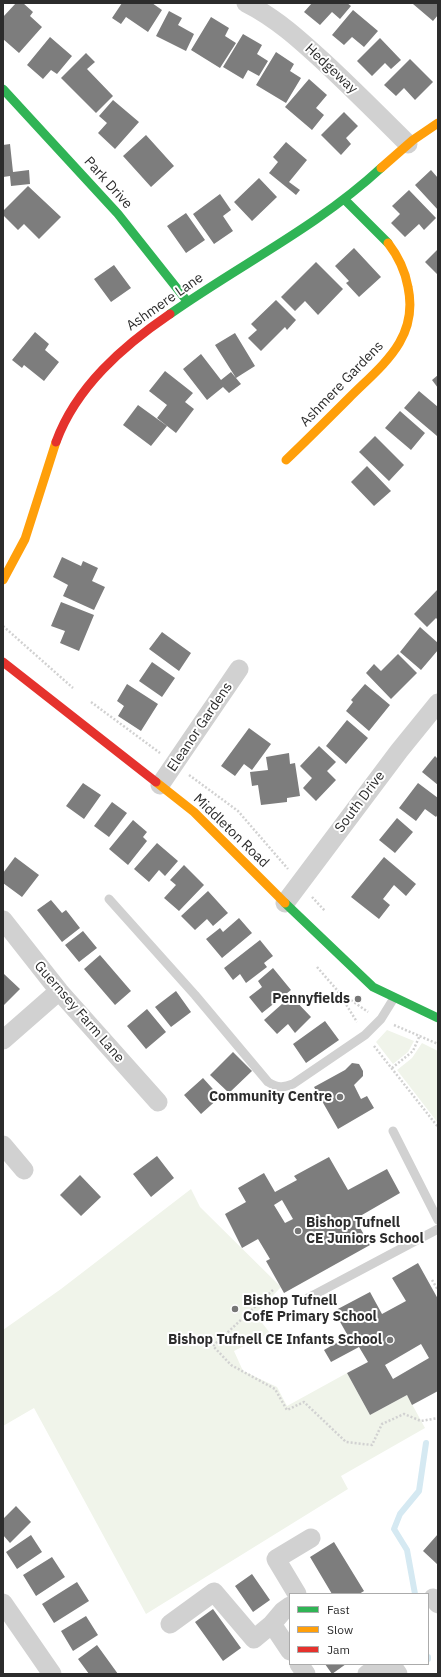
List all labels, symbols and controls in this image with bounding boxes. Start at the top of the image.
street label: Hedgeway [301,40,361,98]
street label: Park Drive [80,154,136,212]
street label: Ashmere Lane [123,269,207,335]
street label: Ashmere Gardens [297,338,387,430]
street label: Eleanor Gardens [164,679,236,775]
street label: South Drive [331,768,389,836]
street label: Middleton Road [190,791,272,871]
street label: Guernsey Farm Lane [30,958,128,1066]
place label: Pennyfields [272,991,350,1007]
marker: Pennyfields [353,994,363,1004]
place label: Community Centre [209,1089,332,1105]
marker: Community Centre [335,1092,345,1102]
place label: Bishop Tufnell CE Juniors School [306,1215,424,1248]
marker: Bishop Tufnell CE Juniors School [293,1226,303,1236]
place label: Bishop Tufnell CofE Primary School [243,1293,377,1326]
marker: Bishop Tufnell CofE Primary School [230,1304,240,1314]
place label: Bishop Tufnell CE Infants School [168,1332,382,1348]
marker: Bishop Tufnell CE Infants School [385,1335,395,1345]
legend [289,1593,429,1665]
text: Fast [327,1602,350,1617]
text: Slow [327,1622,353,1637]
text: Jam [327,1642,350,1657]

